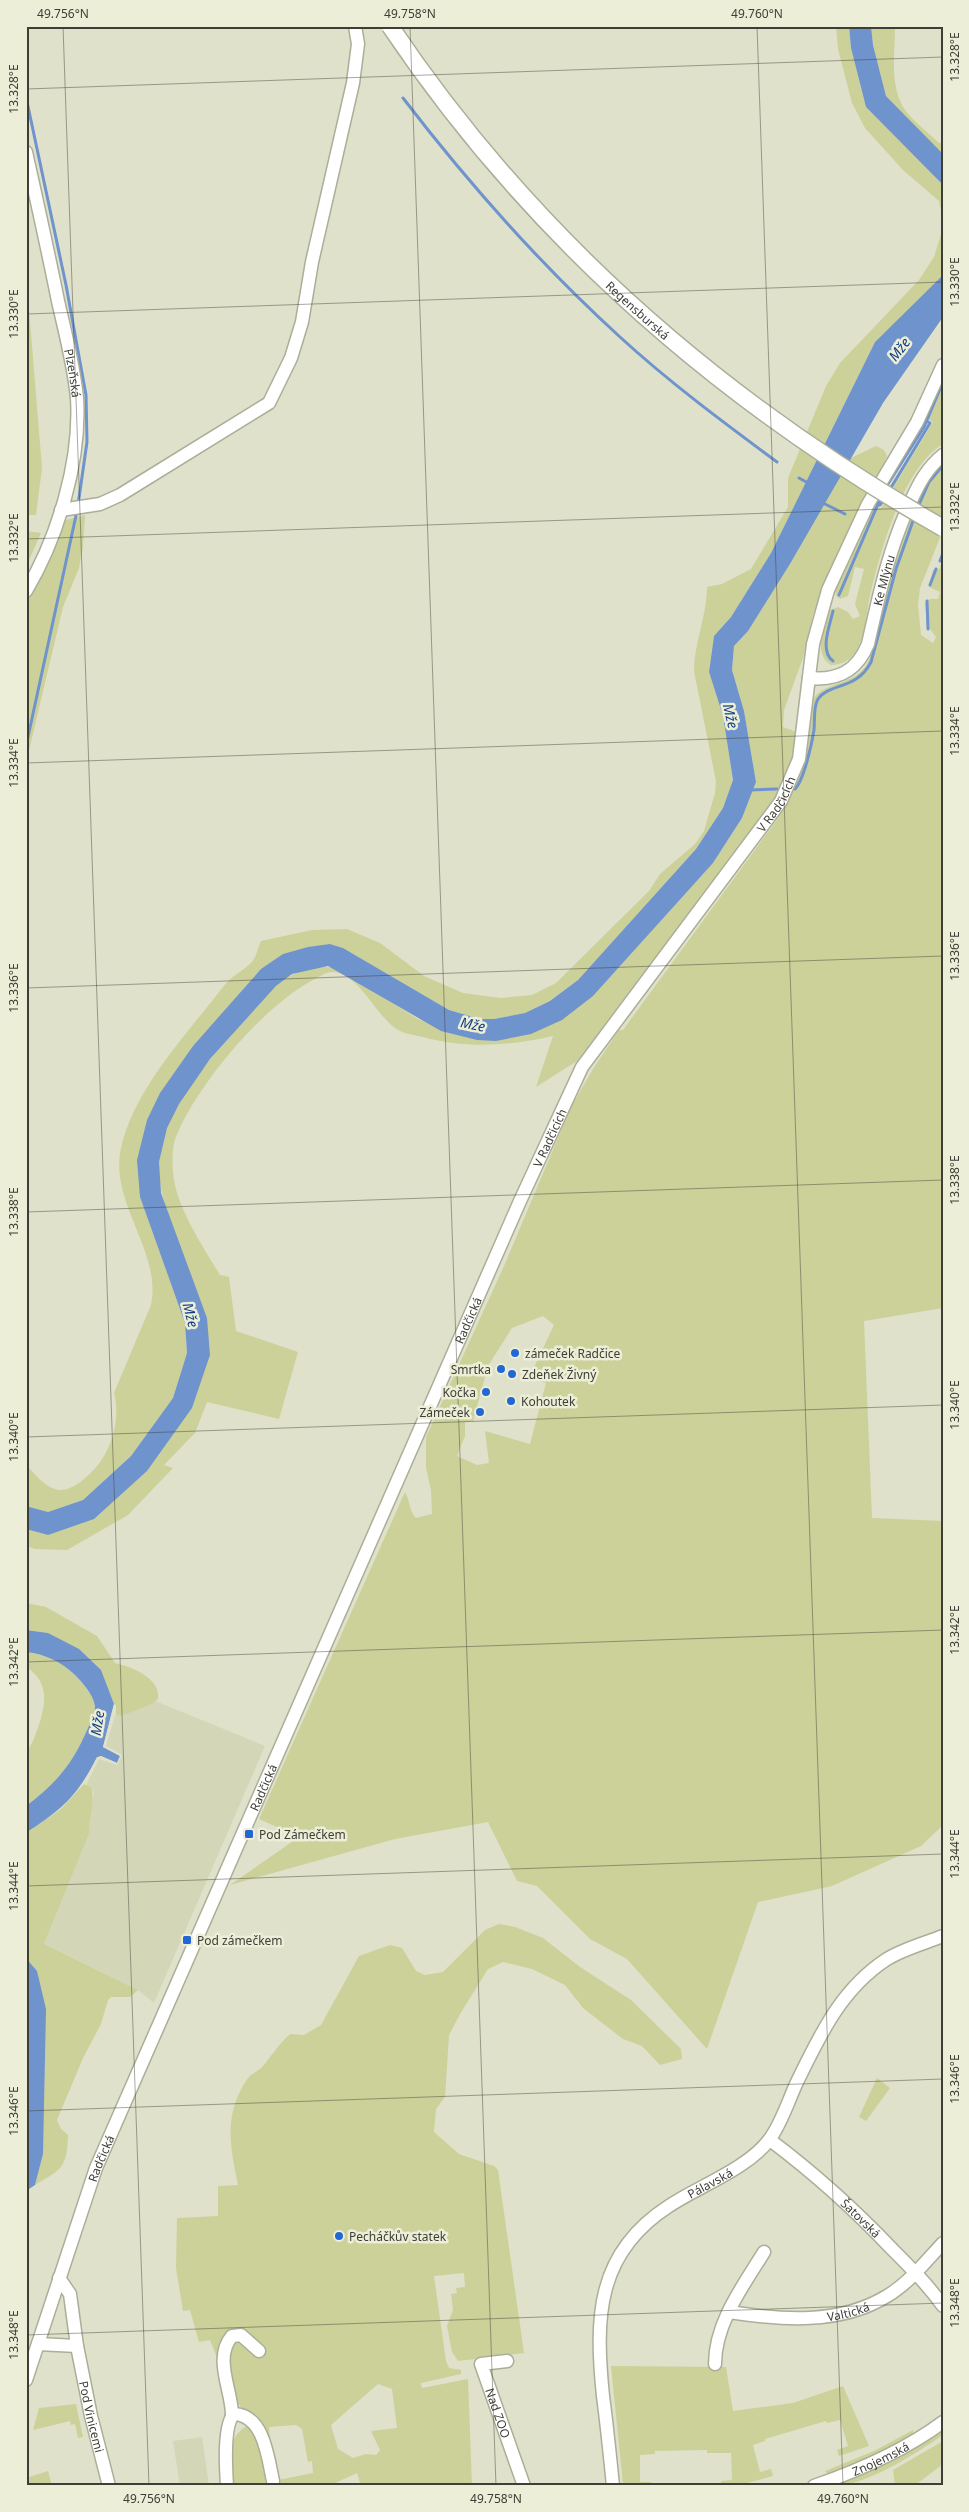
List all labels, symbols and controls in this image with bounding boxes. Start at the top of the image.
text: 49.756°N [37,5,89,22]
text: 49.758°N [384,5,436,22]
text: 49.760°N [731,5,783,22]
text: 13.328°E [946,32,963,82]
text: 13.328°E [5,64,22,114]
text: 13.330°E [946,257,963,307]
street label: Regensburská [602,277,673,343]
text: 13.330°E [5,289,22,339]
water label: Mže [884,333,914,365]
street label: Plzeňská [61,347,85,398]
text: 13.332°E [946,482,963,532]
text: 13.332°E [5,513,22,563]
street label: Ke Mlýnu [869,552,898,607]
water label: Mže [719,702,743,730]
text: 13.334°E [946,706,963,756]
text: 13.334°E [5,738,22,788]
street label: V Radčicích [752,773,799,835]
text: 13.336°E [946,931,963,981]
text: 13.336°E [5,963,22,1013]
water label: Mže [459,1012,487,1036]
street label: V Radčicích [528,1105,570,1170]
text: 13.338°E [946,1155,963,1205]
text: 13.338°E [5,1187,22,1237]
street label: Radčická [450,1294,485,1346]
water label: Mže [179,1300,203,1330]
place label: zámeček Radčice [525,1345,621,1362]
marker: zámeček Radčice [509,1347,521,1359]
place label: Smrtka [451,1361,491,1378]
marker: Smrtka [495,1363,507,1375]
place label: Zdeňek Živný [522,1366,597,1383]
marker: Zdeňek Živný [506,1368,518,1380]
text: 13.340°E [946,1380,963,1430]
place label: Kočka [442,1384,476,1401]
marker: Kočka [480,1386,492,1398]
place label: Kohoutek [521,1393,576,1410]
marker: Kohoutek [505,1395,517,1407]
place label: Zámeček [419,1404,471,1421]
marker: Zámeček [474,1406,486,1418]
text: 13.340°E [5,1412,22,1462]
text: 13.342°E [946,1605,963,1655]
text: 13.342°E [5,1637,22,1687]
water label: Mže [86,1709,108,1737]
street label: Radčická [245,1761,281,1813]
place label: Pod Zámečkem [259,1826,346,1843]
marker: Pod Zámečkem [243,1828,255,1840]
text: 13.344°E [946,1829,963,1879]
text: 13.344°E [5,1861,22,1911]
place label: Pod zámečkem [197,1932,283,1949]
marker: Pod zámečkem [181,1934,193,1946]
text: 13.346°E [946,2054,963,2104]
text: 13.346°E [5,2086,22,2136]
street label: Radčická [84,2132,118,2184]
street label: Pálavská [684,2164,736,2202]
street label: Šatovská [837,2195,885,2241]
place label: Pecháčkův statek [349,2228,447,2245]
marker: Pecháčkův statek [333,2230,345,2242]
text: 13.348°E [946,2278,963,2328]
street label: Valtická [826,2298,872,2325]
text: 13.348°E [5,2310,22,2360]
street label: Pod Vinicemi [76,2379,108,2454]
street label: Nad ZOO [482,2386,515,2440]
street label: Znojemská [849,2437,912,2479]
text: 49.756°N [123,2490,175,2507]
text: 49.758°N [470,2490,522,2507]
text: 49.760°N [817,2490,869,2507]

